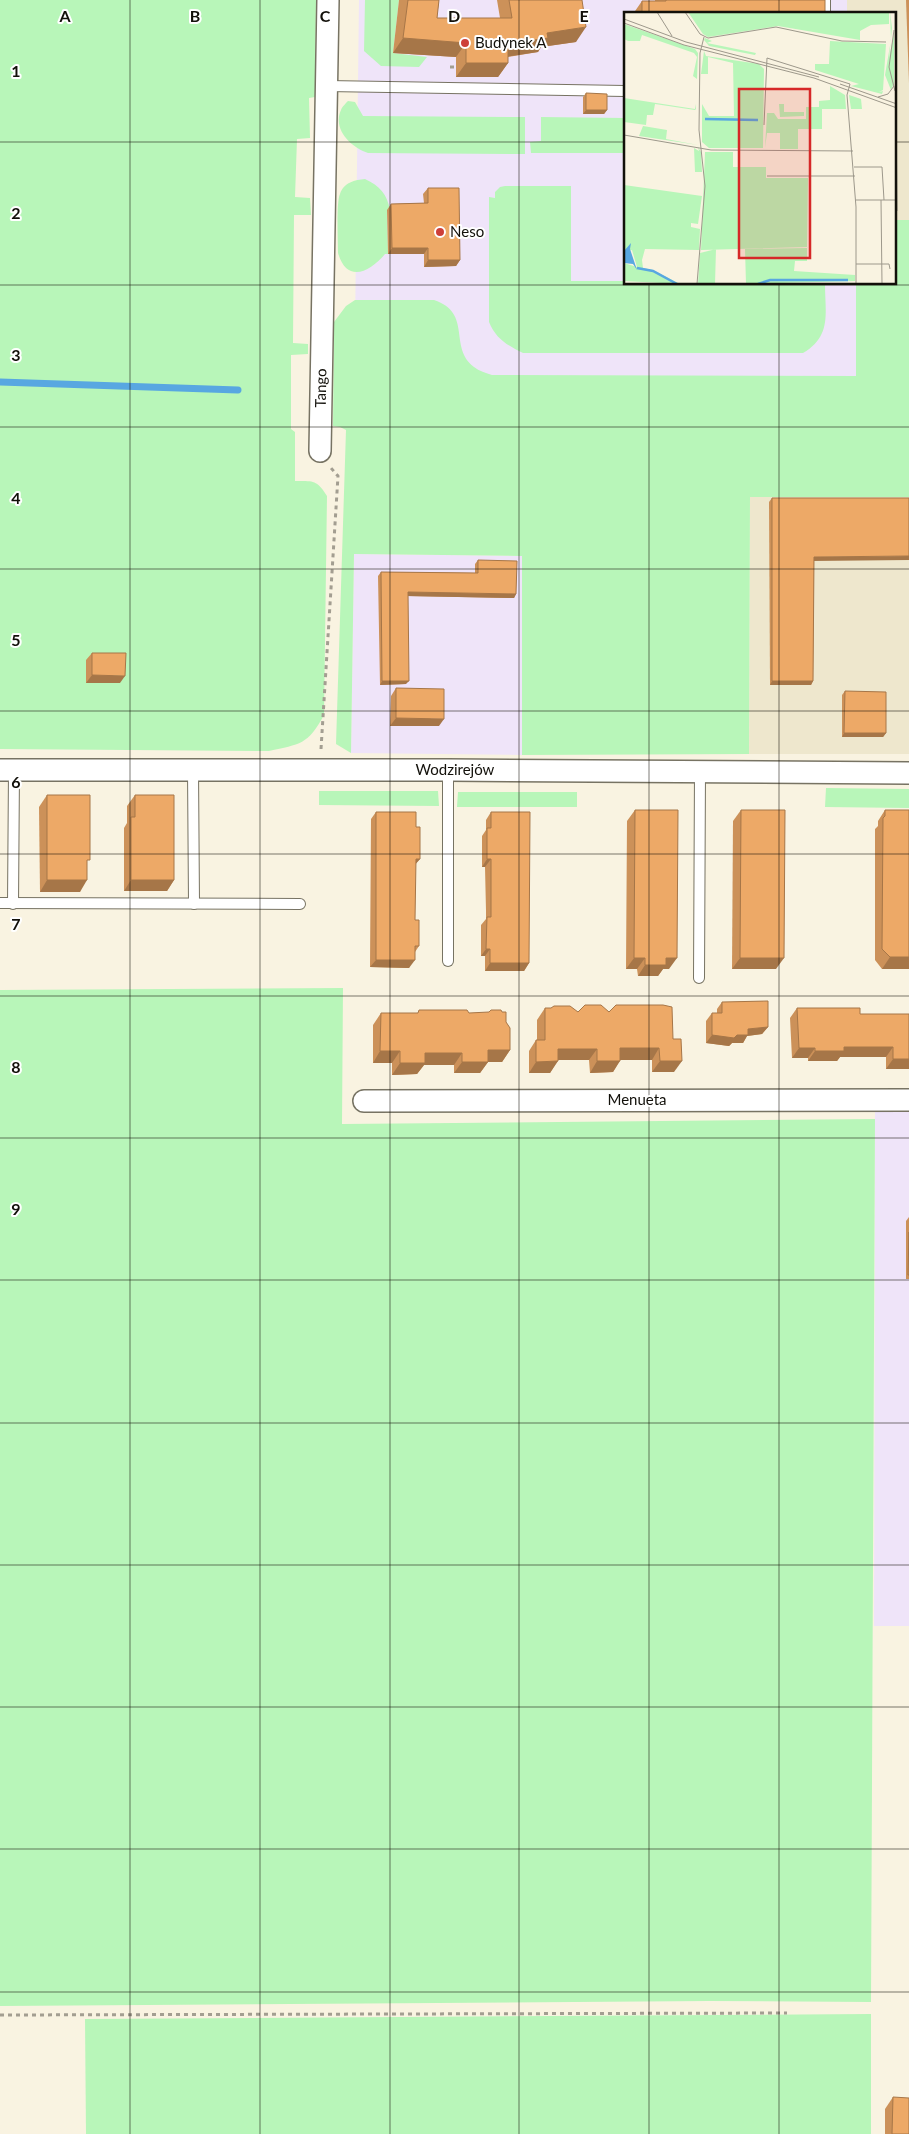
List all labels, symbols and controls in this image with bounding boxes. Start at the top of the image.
text: A [58,6,71,25]
text: B [190,6,200,25]
text: C [320,6,331,25]
text: D [448,6,460,25]
text: E [579,6,589,25]
inset map [624,12,896,285]
place label: Budynek A [475,33,547,51]
marker: Budynek A [459,37,471,49]
text: 1 [11,61,21,80]
text: 2 [11,203,21,222]
place label: Neso [450,222,484,240]
marker: Neso [434,226,446,238]
text: 3 [11,345,21,364]
street label: Tango [311,368,329,408]
text: 4 [11,488,21,507]
text: 5 [11,630,21,649]
street label: Wodzirejów [416,760,495,778]
text: 6 [11,772,21,791]
text: 7 [11,914,21,933]
text: 8 [11,1057,21,1076]
street label: Menueta [607,1090,667,1108]
text: 9 [11,1199,21,1218]

